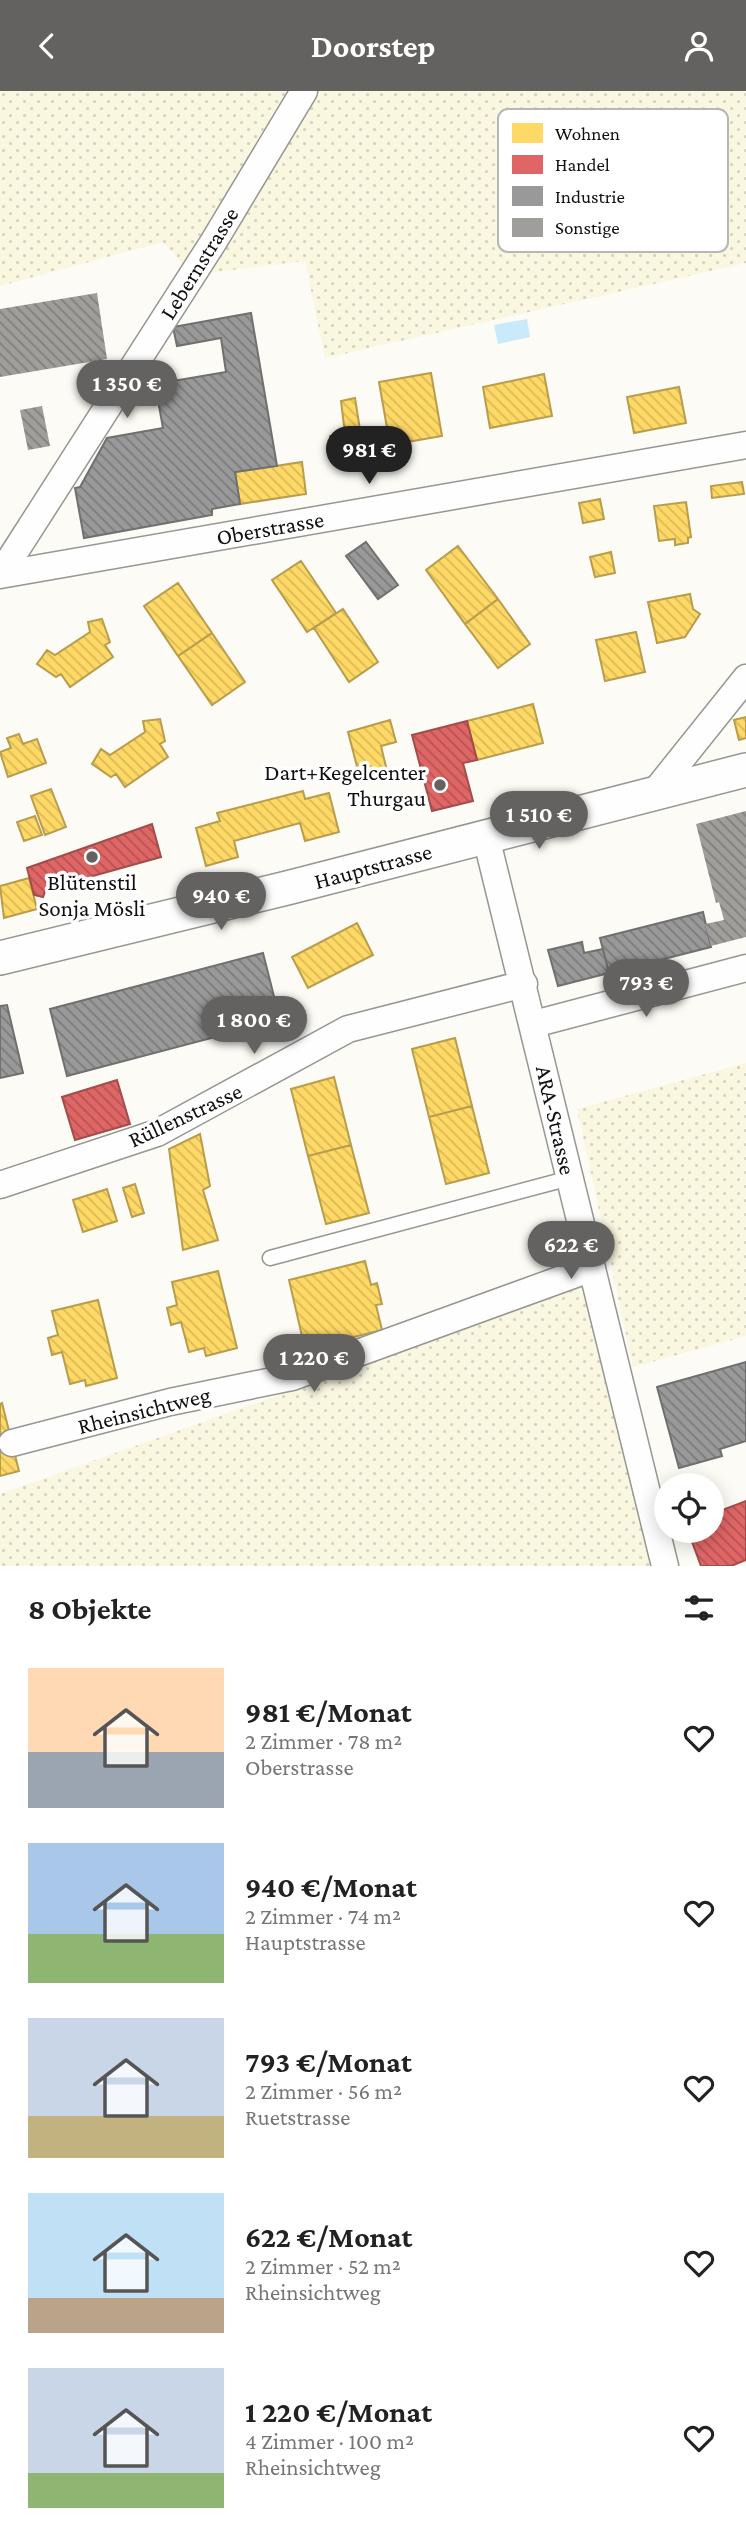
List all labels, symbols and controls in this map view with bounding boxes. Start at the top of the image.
icon: back [28,27,66,65]
icon: person [680,27,718,65]
text: Doorstep [311,28,435,64]
legend [498,109,728,252]
text: Wohnen [555,123,620,144]
text: Handel [555,154,610,175]
text: Industrie [555,186,625,207]
street label: Lebernstrasse [154,202,244,324]
text: Sonstige [555,217,620,238]
pin: 1 350 € [62,361,192,420]
text: 1 350 € [92,370,162,396]
pin: 981 € [320,427,418,486]
text: 981 € [342,436,396,462]
street label: Oberstrasse [214,506,326,550]
place label: Dart+Kegelcenter Thurgau [264,759,426,811]
marker: Dart+Kegelcenter Thurgau [432,777,448,793]
pin: 1 510 € [474,791,604,851]
text: 1 510 € [506,801,572,827]
street label: Hauptstrasse [311,838,435,894]
marker: Blütenstil Sonja Mösli [84,849,100,865]
place label: Blütenstil Sonja Mösli [39,869,145,921]
pin: 940 € [172,873,270,932]
text: 940 € [192,882,250,908]
pin: 793 € [597,960,695,1019]
text: 793 € [619,969,673,995]
pin: 1 800 € [189,997,319,1056]
text: 1 800 € [217,1006,291,1032]
street label: ARA-Strasse [531,1063,581,1177]
street label: Rüllenstrasse [124,1077,246,1153]
pin: 622 € [522,1221,620,1281]
text: 622 € [544,1231,598,1257]
pin: 1 220 € [249,1335,379,1394]
text: 1 220 € [279,1344,349,1370]
street label: Rheinsichtweg [75,1381,213,1439]
map controls [654,1473,724,1543]
button: locate [654,1473,724,1543]
icon: filters [680,1589,718,1627]
text: 8 Objekte [28,1592,151,1625]
text: 981 €/Monat [245,1695,412,1728]
icon: home [84,1696,168,1780]
icon: heart [680,1719,718,1757]
text: 2 Zimmer · 78 m² [245,1728,402,1754]
text: Oberstrasse [245,1754,354,1780]
text: 940 €/Monat [245,1870,417,1903]
icon: home [84,1871,168,1955]
icon: heart [680,1894,718,1932]
text: 2 Zimmer · 74 m² [245,1903,401,1929]
text: Hauptstrasse [245,1929,366,1955]
text: 793 €/Monat [245,2045,412,2078]
icon: home [84,2046,168,2130]
icon: heart [680,2069,718,2107]
text: 2 Zimmer · 56 m² [245,2078,402,2104]
text: Ruetstrasse [245,2104,350,2130]
text: 622 €/Monat [245,2220,412,2253]
icon: home [84,2221,168,2305]
icon: heart [680,2244,718,2282]
text: 2 Zimmer · 52 m² [245,2253,401,2279]
text: Rheinsichtweg [245,2279,381,2305]
text: 1 220 €/Monat [245,2395,432,2428]
icon: home [84,2396,168,2480]
icon: heart [680,2419,718,2457]
text: 4 Zimmer · 100 m² [245,2428,414,2454]
text: Rheinsichtweg [245,2454,381,2480]

